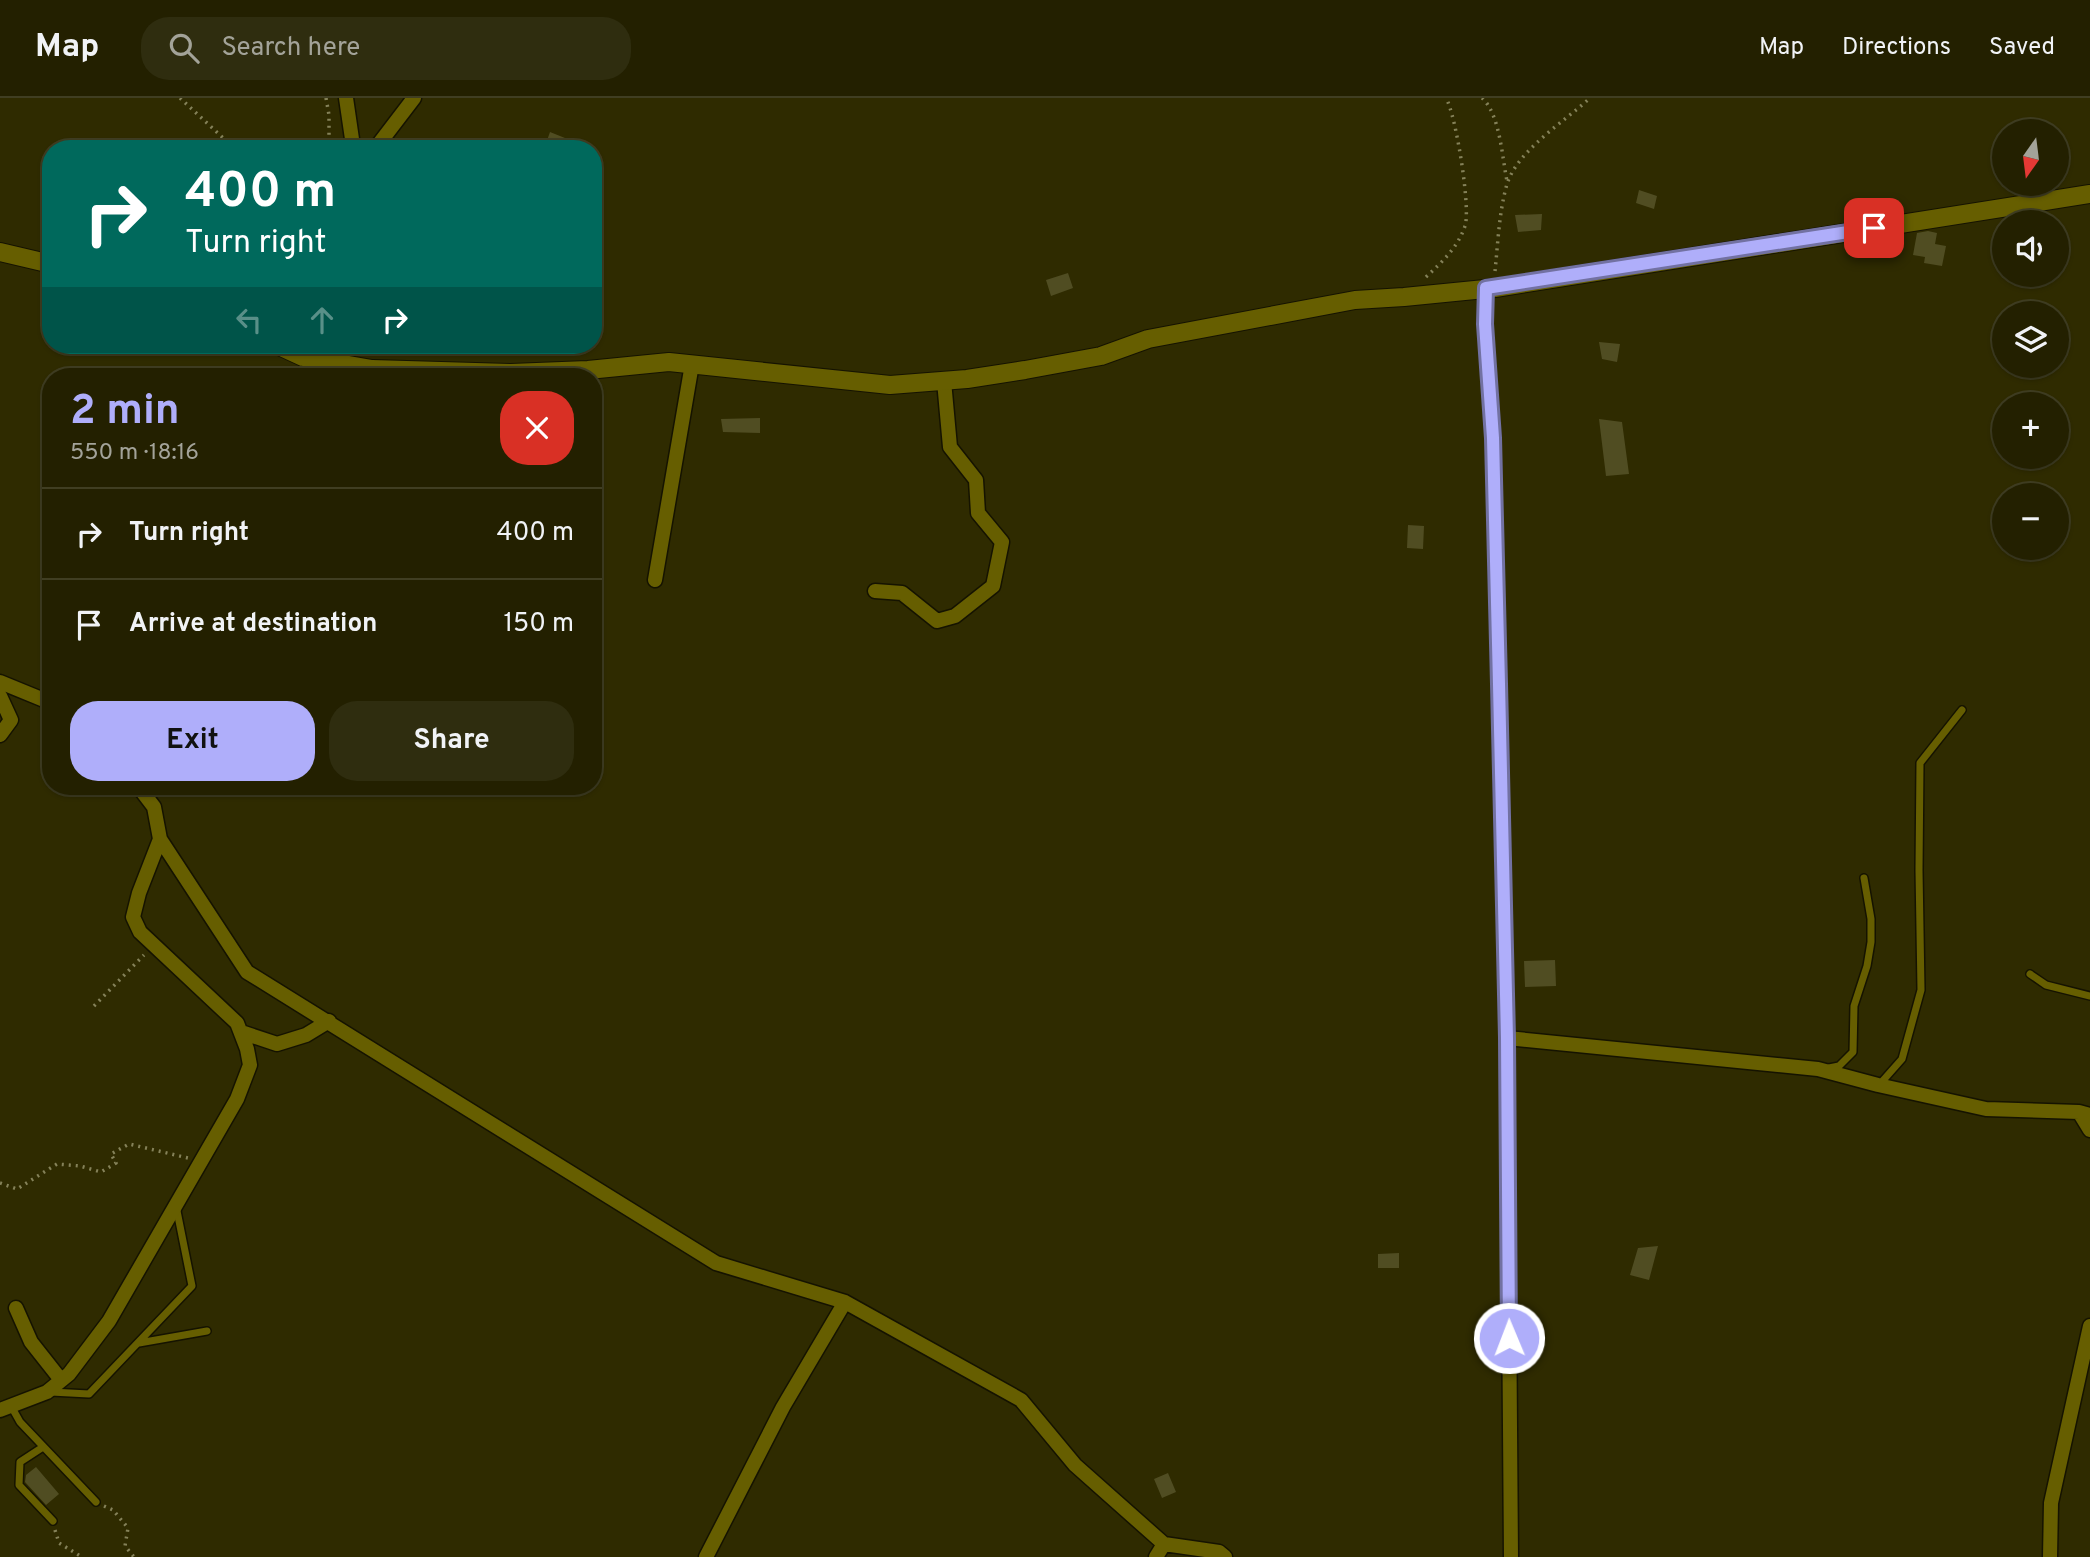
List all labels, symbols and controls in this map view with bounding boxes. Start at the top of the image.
search box [141,17,631,80]
text: Map [35,27,99,69]
icon: search [165,29,203,67]
text: Search here [221,32,360,65]
text: Map [1759,33,1804,63]
text: Directions [1842,33,1951,63]
text: Saved [1989,33,2055,63]
north arrow [1992,119,2068,196]
map controls [1992,119,2069,560]
text: 400 m [185,163,336,225]
icon: right [70,168,161,259]
pin [1844,198,1904,258]
icon: arrive [1855,209,1893,247]
button: sound [1992,210,2069,287]
text: Turn right [185,224,327,264]
icon: left [230,301,268,339]
icon: ahead [303,301,341,339]
icon: right [376,301,414,339]
button: layers [1992,301,2069,378]
text: 2 min [70,386,180,439]
button: close [500,391,574,465]
button: + [1992,392,2069,469]
text: 550 m · 18:16 [70,439,199,468]
button: − [1992,483,2069,560]
icon: right [70,515,108,553]
text: Turn right [129,517,249,550]
text: 400 m [497,517,574,550]
icon: arrive [70,606,108,644]
text: Arrive at destination [129,608,377,641]
text: 150 m [503,608,574,641]
button: Exit [70,701,315,781]
button: Share [329,701,574,781]
position arrow [1472,1301,1546,1375]

